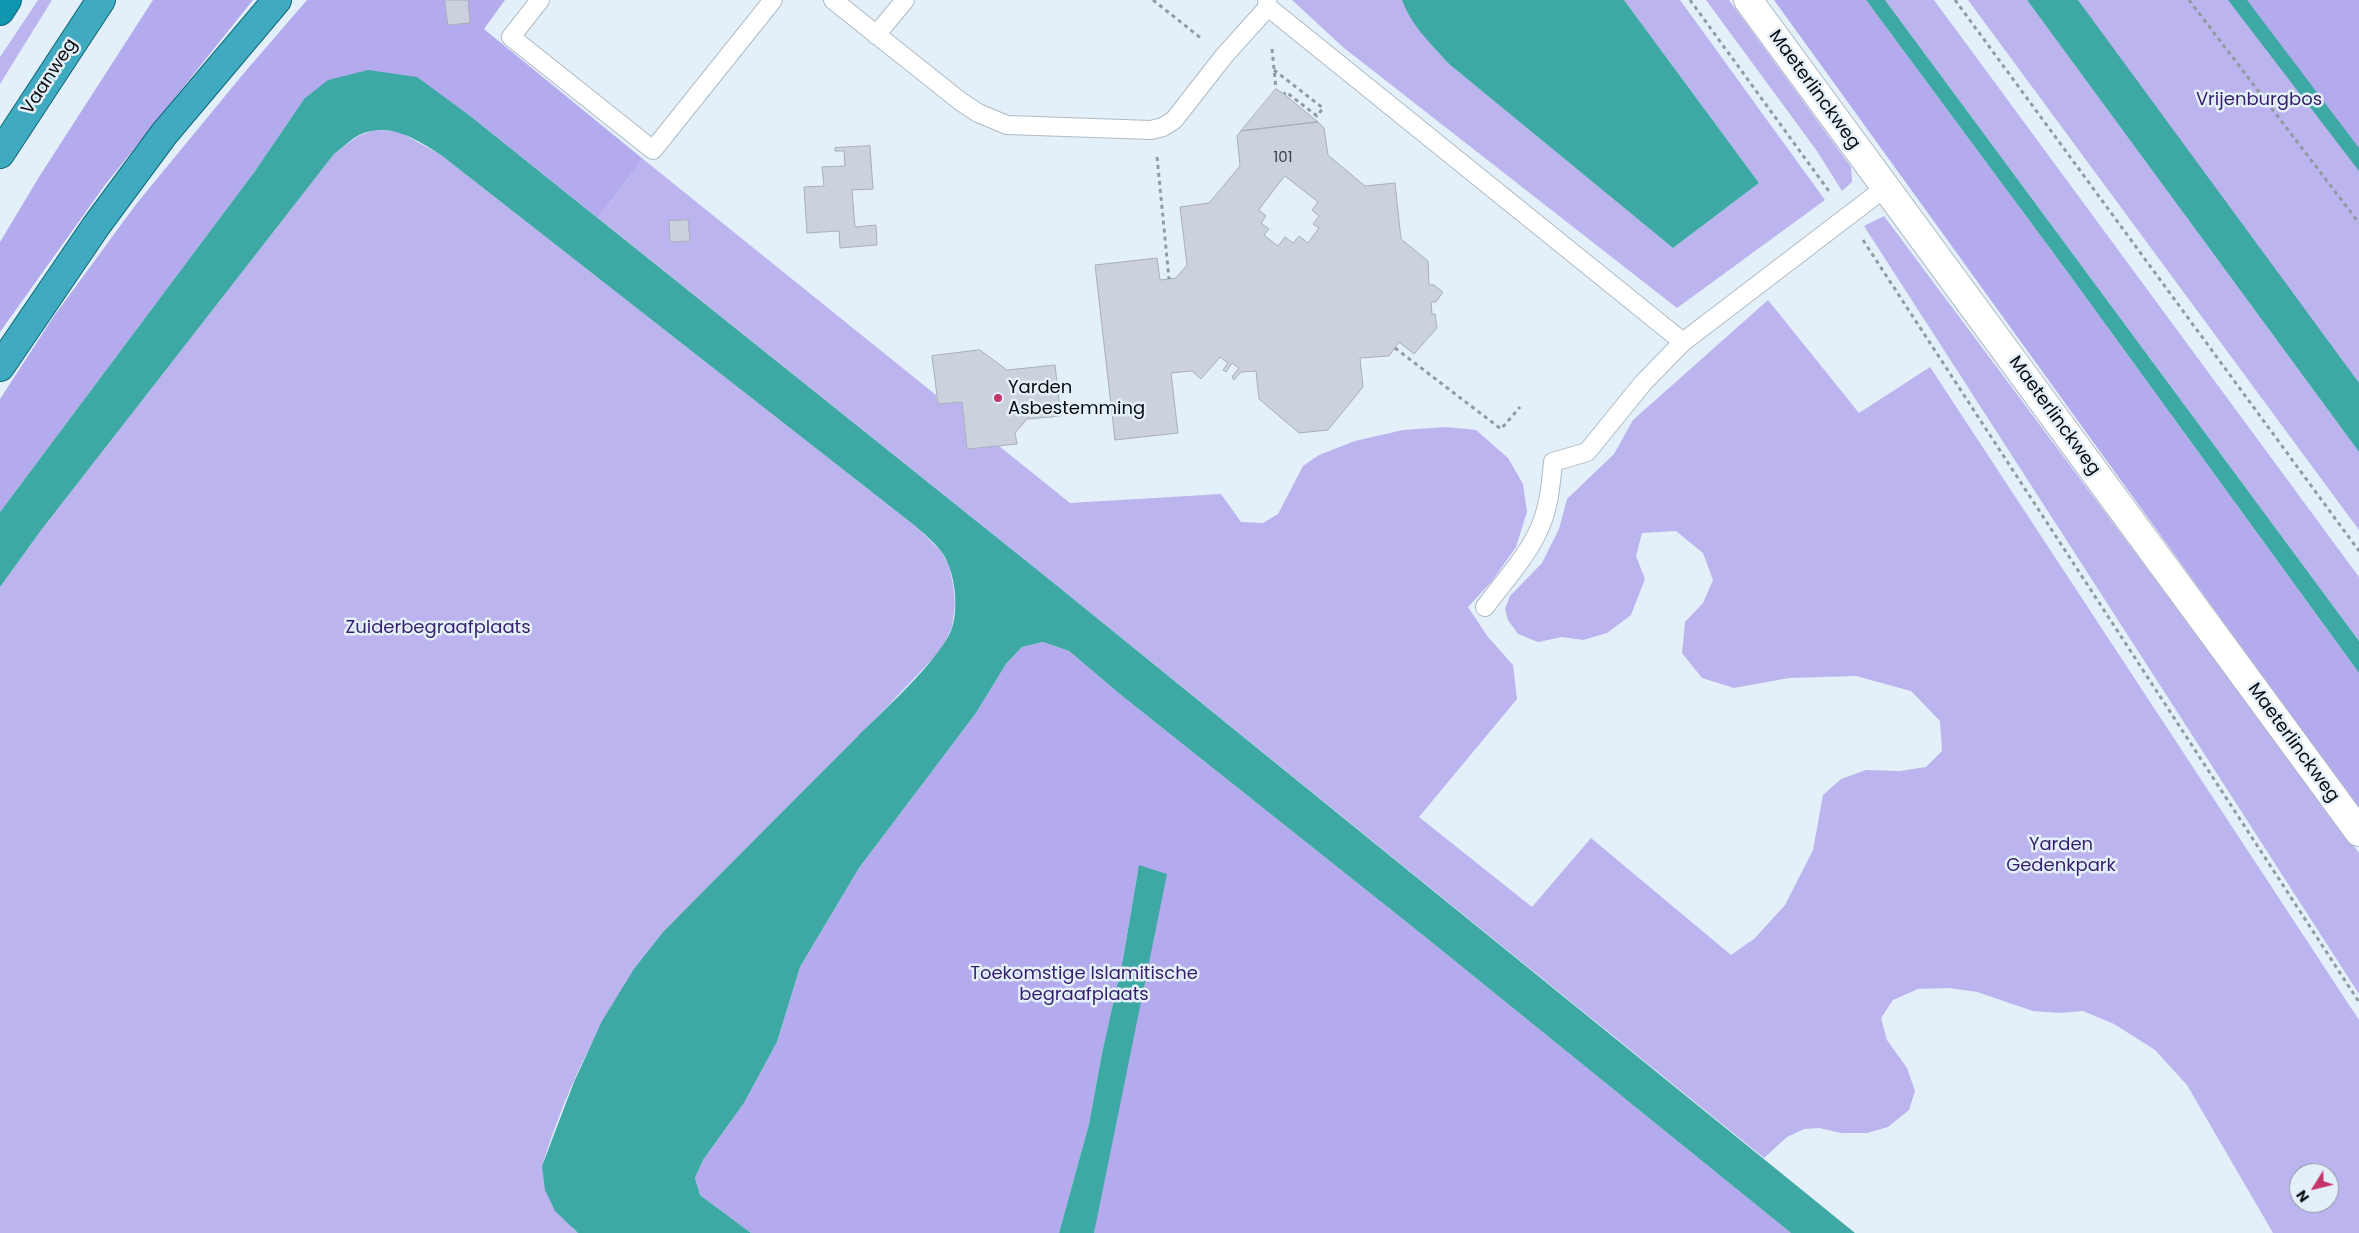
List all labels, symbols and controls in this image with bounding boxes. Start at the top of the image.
street label: Maeterlinckweg [1764,26,1864,154]
street label: Vaanweg [17,35,83,119]
park label: Vrijenburgbos [2196,89,2322,111]
house number: 101 [1273,149,1293,167]
street label: Maeterlinckweg [2004,352,2104,480]
place label: Yarden Asbestemming [1008,377,1145,419]
marker: Yarden Asbestemming [992,392,1004,404]
park label: Zuiderbegraafplaats [345,617,531,639]
street label: Maeterlinckweg [2243,679,2343,807]
park label: Yarden Gedenkpark [2006,834,2116,876]
park label: Toekomstige Islamitische begraafplaats [970,963,1198,1006]
north arrow [2289,1163,2339,1213]
text: N [2291,1186,2314,1206]

